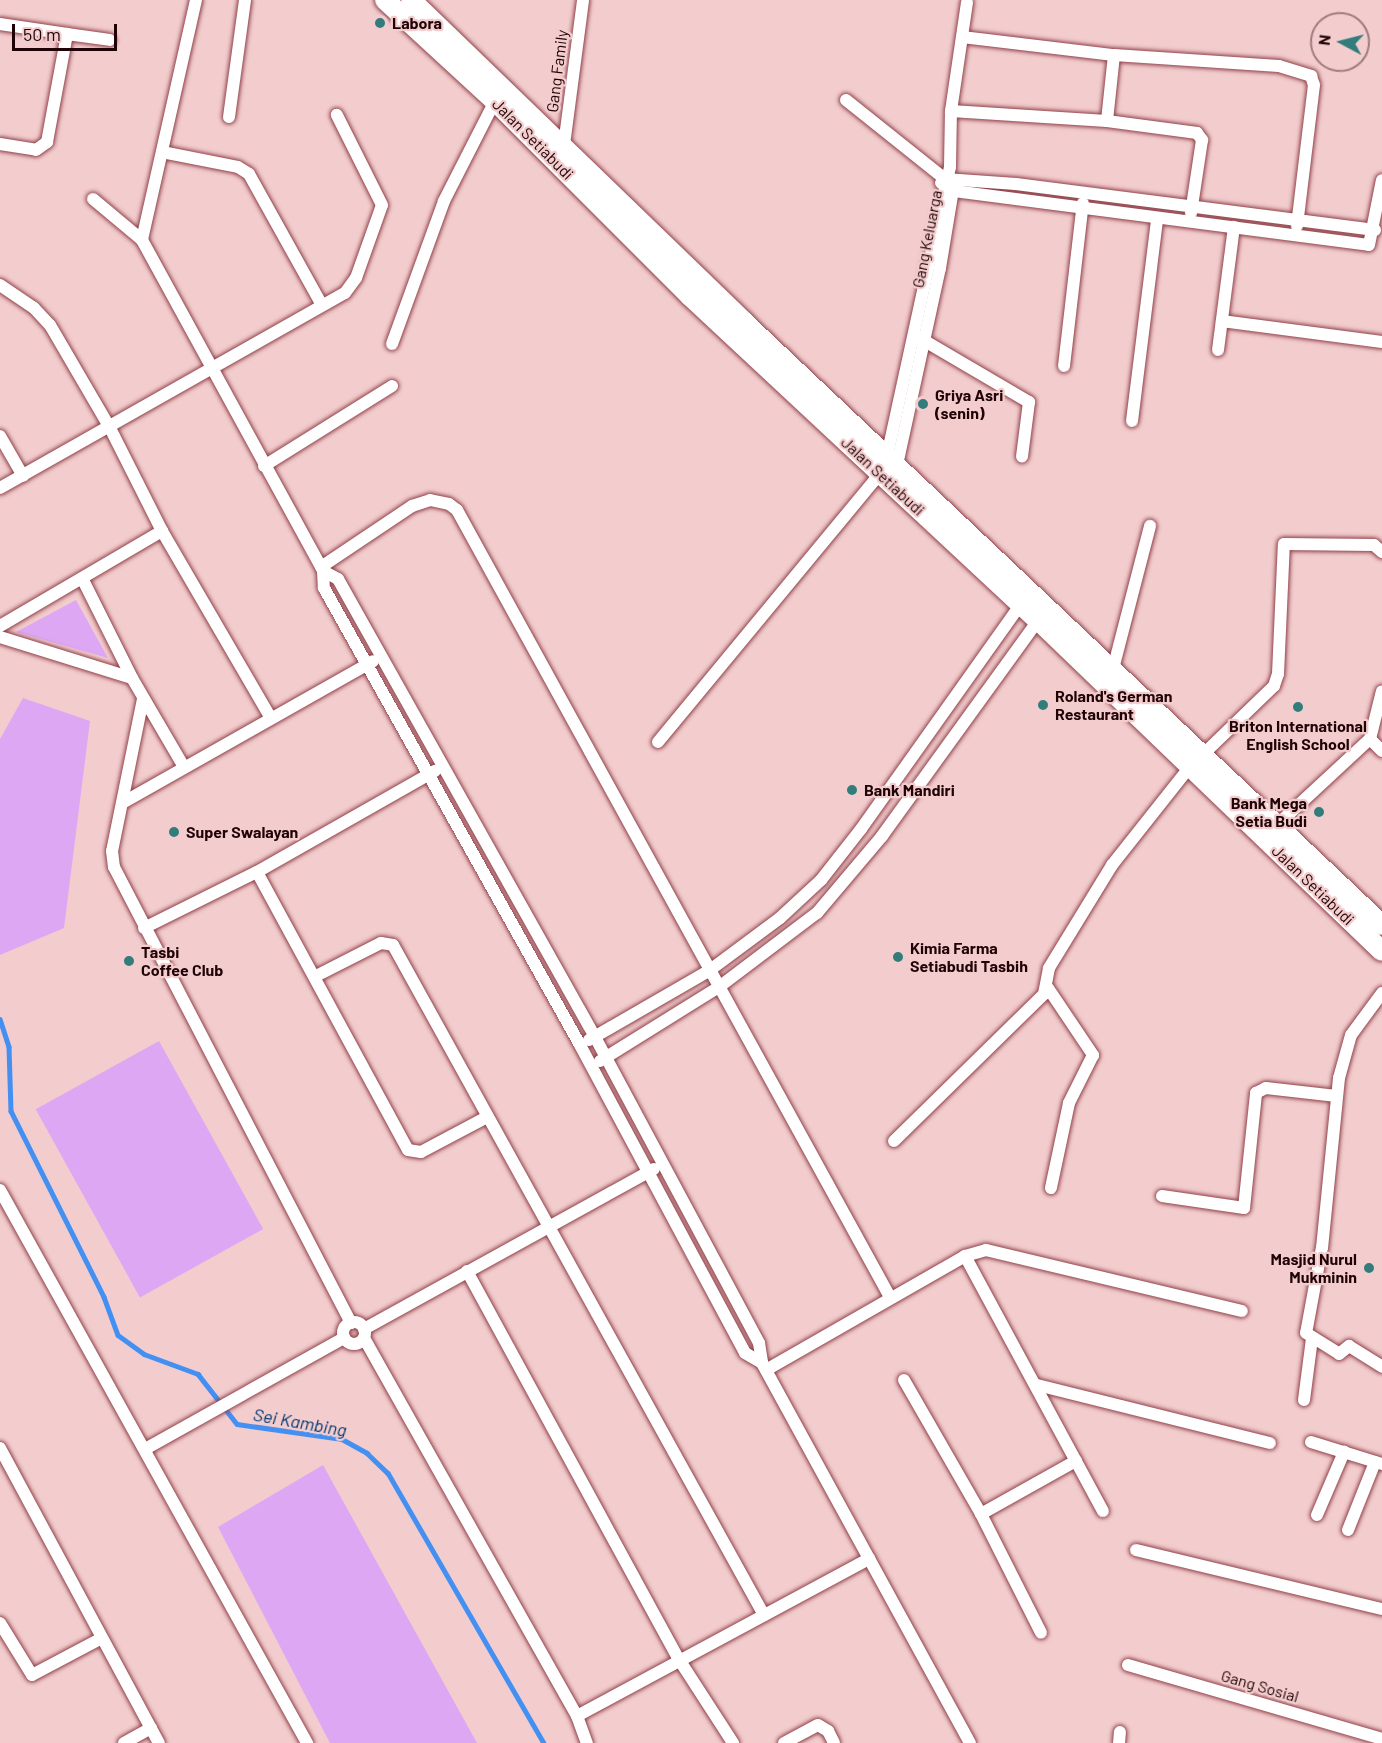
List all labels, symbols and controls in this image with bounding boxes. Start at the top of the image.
scale bar [15,12,120,50]
north arrow [1310,12,1370,72]
place label: Labora [392,13,442,33]
marker: Labora [373,16,387,30]
text: 50 m [23,23,61,45]
street label: Gang Family [542,28,572,114]
text: N [1314,34,1334,46]
street label: Jalan Setiabudi [488,94,578,184]
street label: Gang Keluarga [908,189,946,289]
place label: Griya Asri (senin) [935,385,1003,423]
marker: Griya Asri (senin) [916,397,930,411]
street label: Jalan Setiabudi [837,432,929,520]
place label: Roland's German Restaurant [1055,686,1172,724]
marker: Roland's German Restaurant [1036,698,1050,712]
marker: Briton International English School [1291,700,1305,714]
place label: Briton International English School [1229,716,1367,754]
place label: Bank Mandiri [864,780,955,800]
marker: Bank Mandiri [845,783,859,797]
place label: Bank Mega Setia Budi [1231,793,1307,831]
marker: Bank Mega Setia Budi [1312,805,1326,819]
place label: Super Swalayan [186,822,298,842]
marker: Super Swalayan [167,825,181,839]
street label: Jalan Setiabudi [1268,841,1358,929]
place label: Kimia Farma Setiabudi Tasbih [910,938,1028,976]
place label: Tasbi Coffee Club [141,942,223,980]
marker: Kimia Farma Setiabudi Tasbih [891,950,905,964]
marker: Tasbi Coffee Club [122,954,136,968]
place label: Masjid Nurul Mukminin [1271,1249,1357,1287]
marker: Masjid Nurul Mukminin [1362,1261,1376,1275]
water label: Sei Kambing [252,1403,348,1441]
street label: Gang Sosial [1219,1666,1301,1706]

